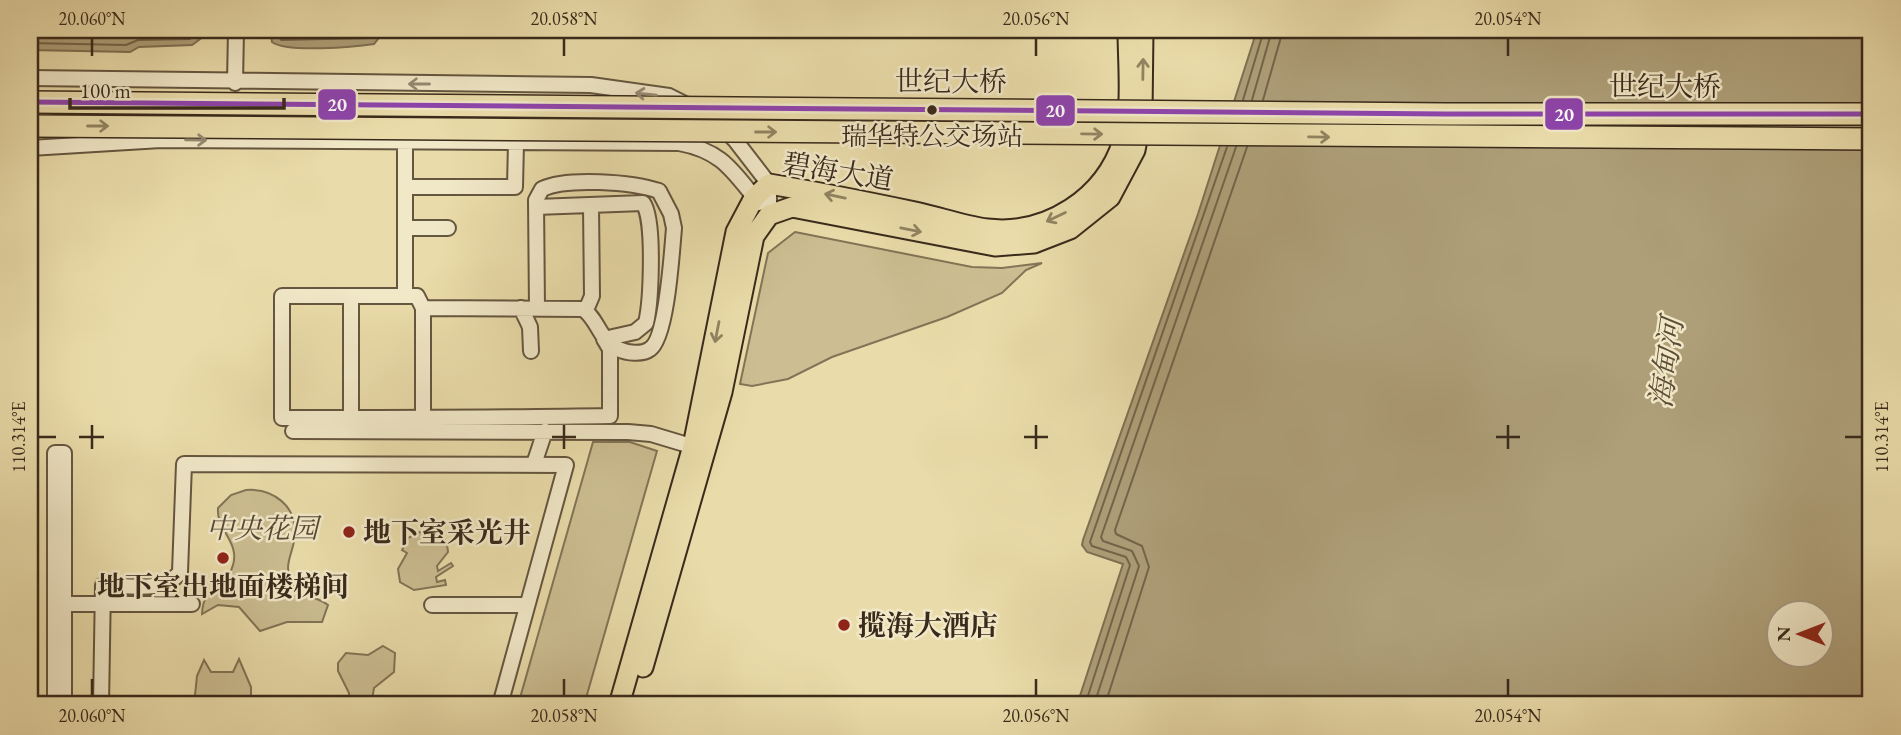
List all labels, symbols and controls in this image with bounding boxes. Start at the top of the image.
text: 20.060°N [59,7,126,30]
text: 20.058°N [531,7,598,30]
text: 20.056°N [1003,7,1070,30]
text: 20.054°N [1475,7,1542,30]
one-way arrow [1136,58,1150,81]
street label: 世纪大桥 [895,63,1007,99]
scale bar [70,66,284,110]
street label: 世纪大桥 [1609,68,1721,104]
text: 100 m [80,77,131,104]
one-way arrow [408,77,431,91]
one-way arrow [635,87,658,100]
line badge: 20 [317,88,357,121]
text: 20 [327,92,347,117]
line badge: 20 [1035,94,1076,127]
line badge: 20 [1544,97,1584,131]
text: 20 [1045,98,1065,123]
text: 20 [1554,102,1574,127]
marker: 瑞华特公交场站 [925,103,939,117]
place label: 瑞华特公交场站 [841,119,1023,153]
one-way arrow [86,120,109,133]
one-way arrow [755,125,778,139]
one-way arrow [1080,127,1103,141]
one-way arrow [1308,131,1331,144]
one-way arrow [184,133,207,147]
street label: 碧海大道 [780,144,896,198]
one-way arrow [824,189,847,203]
one-way arrow [1046,211,1067,224]
one-way arrow [899,224,922,238]
water label: 海甸河 [1640,311,1692,410]
one-way arrow [710,320,723,343]
text: 110.314°E [7,401,30,473]
text: 110.314°E [1870,401,1893,473]
park label: 中央花园 [206,510,322,546]
place label: 地下室采光井 [363,514,531,550]
marker: 地下室采光井 [341,524,357,540]
marker: 地下室出地面楼梯间 [215,550,231,566]
place label: 地下室出地面楼梯间 [97,568,349,604]
north arrow [1764,598,1834,668]
place label: 揽海大酒店 [858,607,998,643]
marker: 揽海大酒店 [836,617,852,633]
text: N [1771,626,1796,642]
text: 20.060°N [59,704,126,727]
text: 20.058°N [531,704,598,727]
text: 20.056°N [1003,704,1070,727]
text: 20.054°N [1475,704,1542,727]

